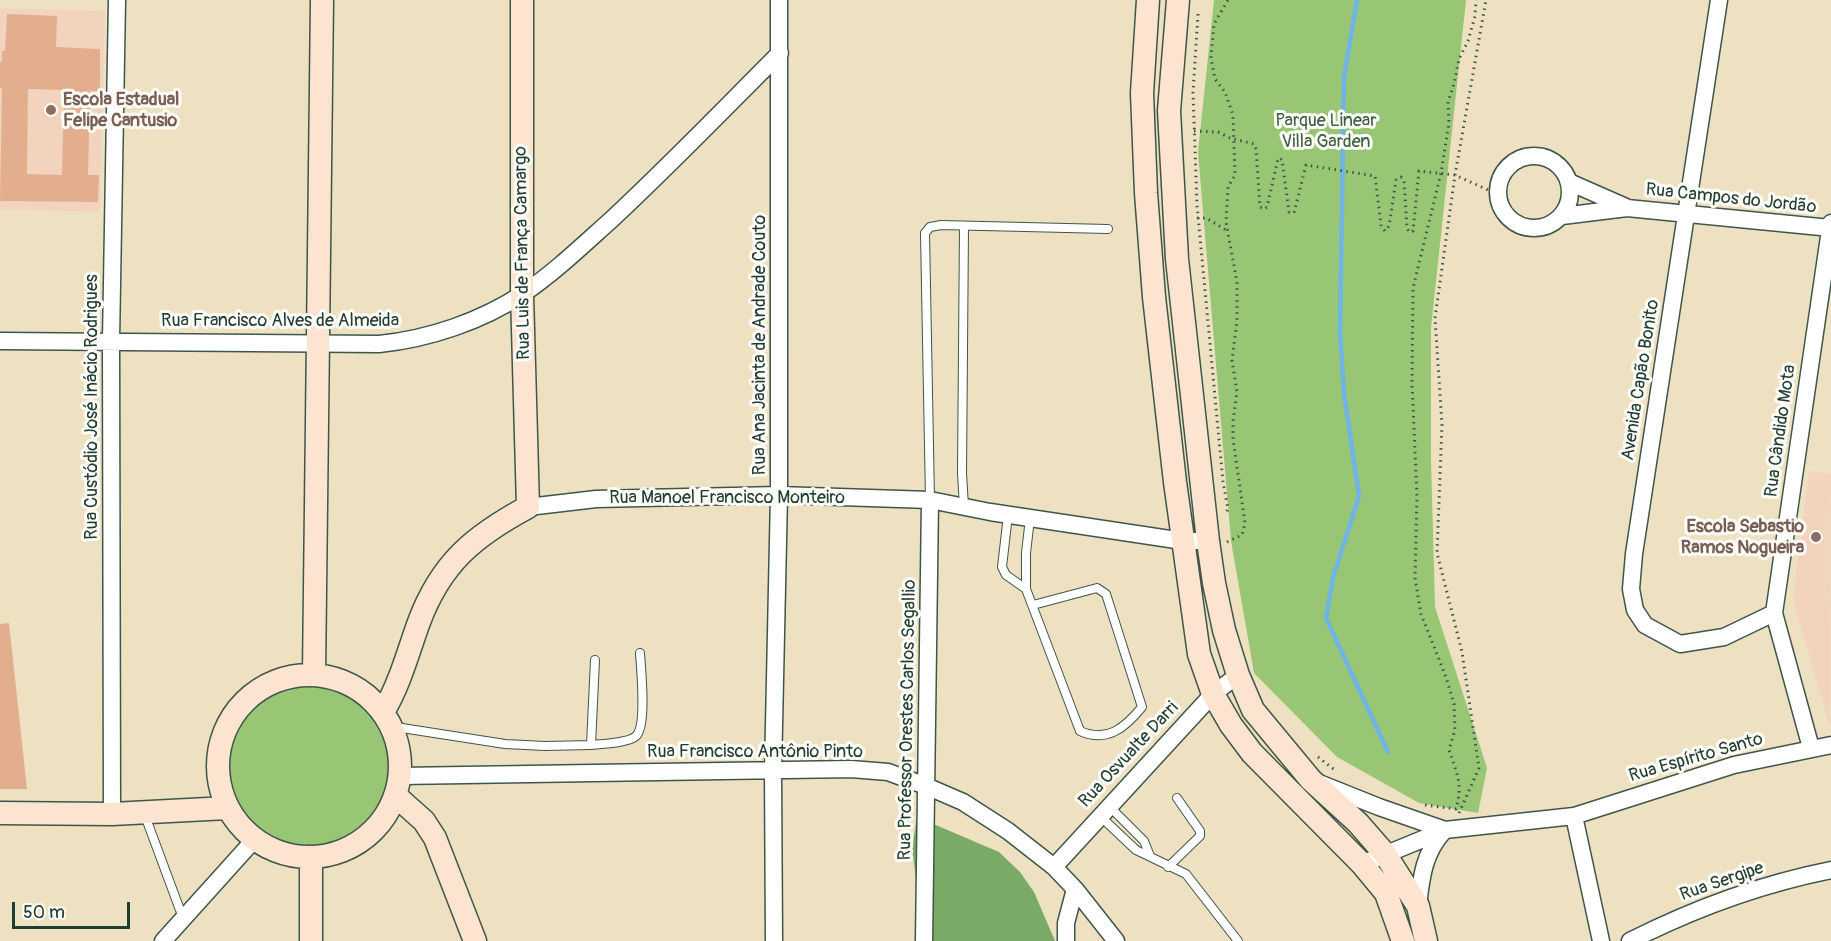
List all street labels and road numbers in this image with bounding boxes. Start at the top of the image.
street label: Rua Luis de França Camargo [510,146,536,360]
street label: Rua Campos do Jordão [1645,179,1817,219]
street label: Rua Ana Jacinta de Andrade Couto [749,215,771,475]
street label: Rua Custódio José Inácio Rodrigues [81,274,103,540]
street label: Avenida Capão Bonito [1618,298,1664,462]
street label: Rua Francisco Alves de Almeida [161,310,399,332]
street label: Rua Cândido Mota [1761,363,1801,499]
street label: Rua Manoel Francisco Monteiro [609,487,845,509]
street label: Rua Professor Orestes Carlos Segallio [895,579,921,861]
street label: Rua Osvualte Darri [1074,698,1184,812]
street label: Rua Espírito Santo [1627,729,1765,787]
street label: Rua Francisco Antônio Pinto [647,741,863,763]
street label: Rua Sergipe [1677,858,1767,906]

